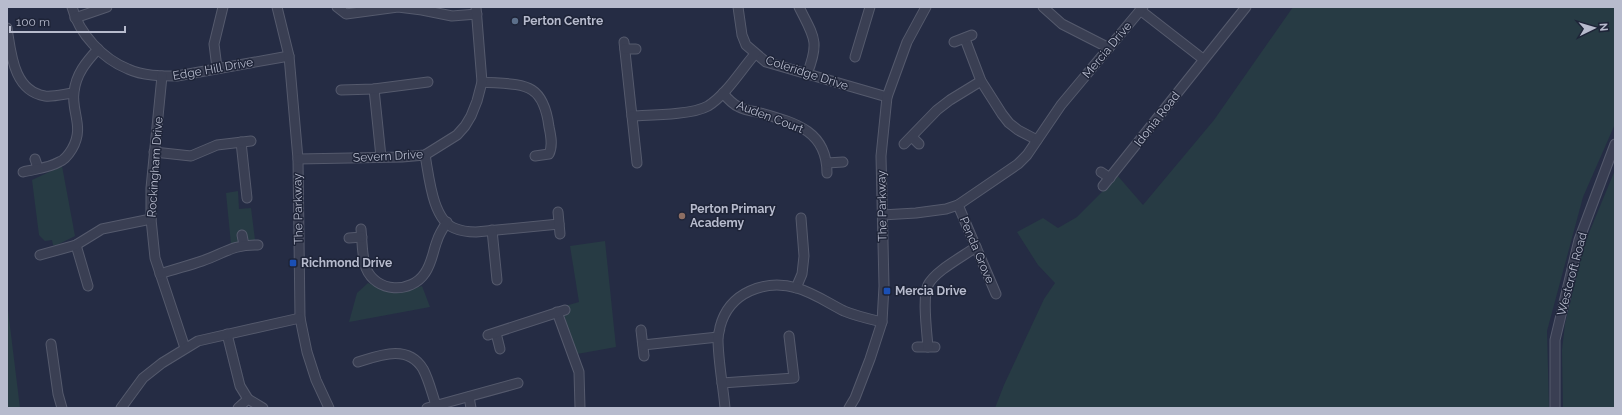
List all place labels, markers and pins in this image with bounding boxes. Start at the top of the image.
place label: Perton Centre [523,14,603,28]
marker: Perton Centre [510,16,520,26]
place label: Perton Primary Academy [690,202,776,230]
marker: Perton Primary Academy [677,211,687,221]
place label: Richmond Drive [301,256,392,270]
marker: Richmond Drive [288,258,298,268]
place label: Mercia Drive [895,284,966,298]
marker: Mercia Drive [882,286,892,296]

